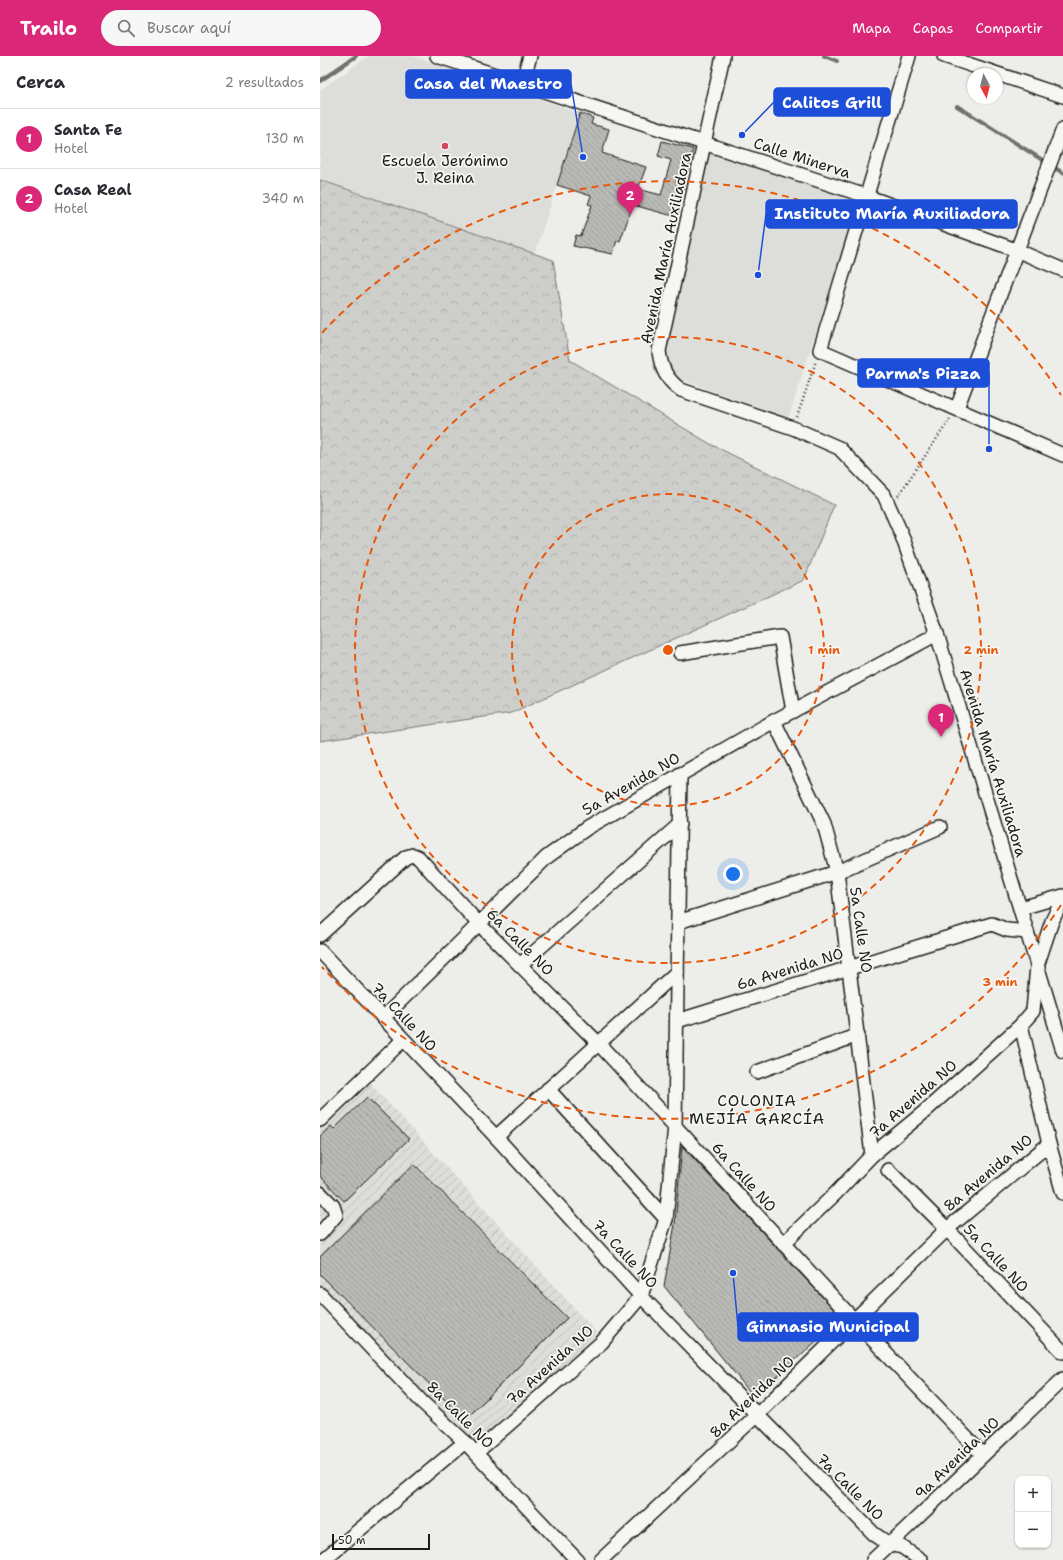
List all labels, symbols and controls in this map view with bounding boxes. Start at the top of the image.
search box [101,10,381,46]
text: Trailo [20,16,77,41]
icon: search [115,17,137,39]
text: Buscar aquí [147,18,231,38]
text: Mapa [852,19,891,37]
text: Capas [913,19,954,37]
text: Compartir [976,19,1043,37]
north arrow [967,68,1003,104]
callout: Casa del Maestro [406,70,571,98]
text: Cerca [16,71,65,93]
text: Casa del Maestro [414,73,562,94]
text: 2 resultados [225,74,304,91]
callout: Calitos Grill [774,88,890,116]
text: Calitos Grill [782,92,882,113]
text: Santa Fe [54,120,123,140]
text: 1 [26,130,32,147]
text: 130 m [266,130,304,147]
street label: Calle Minerva [751,133,854,183]
text: Hotel [54,140,88,157]
marker: Escuela Jerónimo J. Reina [440,141,450,151]
street label: Avenida María Auxiliadora [636,150,696,346]
place label: Escuela Jerónimo J. Reina [382,151,508,188]
text: Casa Real [54,180,132,200]
pin: 2 [617,182,643,215]
text: 2 [24,190,34,207]
text: 340 m [262,190,304,207]
text: Hotel [54,200,88,217]
callout: Instituto María Auxiliadora [766,200,1017,228]
text: Instituto María Auxiliadora [774,203,1010,224]
callout: Parma's Pizza [858,359,989,387]
text: Parma's Pizza [866,363,981,384]
text: 1 min [808,642,840,658]
text: 2 min [964,642,999,658]
centre of rings [661,643,675,657]
street label: Avenida María Auxiliadora [955,667,1031,860]
pin: 1 [928,704,954,737]
street label: 5a Avenida NO [579,748,683,820]
your location [723,864,743,884]
street label: 5a Calle NO [845,886,877,974]
street label: 6a Calle NO [482,904,558,980]
street label: 6a Avenida NO [734,943,846,995]
text: 3 min [983,974,1018,990]
street label: 7a Calle NO [367,978,441,1056]
street label: 7a Avenida NO [865,1055,961,1143]
district label: COLONIA MEJÍA GARCÍA [689,1090,825,1129]
street label: 8a Avenida NO [939,1130,1037,1216]
street label: 6a Calle NO [707,1138,781,1216]
street label: 7a Calle NO [588,1215,662,1293]
street label: 5a Calle NO [959,1220,1033,1296]
callout: Gimnasio Municipal [738,1313,918,1341]
text: Gimnasio Municipal [746,1316,910,1337]
street label: 7a Avenida NO [502,1321,598,1409]
street label: 8a Avenida NO [705,1351,799,1443]
street label: 8a Calle NO [422,1377,498,1453]
street label: 9a Avenida NO [910,1412,1004,1504]
street label: 7a Calle NO [812,1449,888,1525]
map controls [1015,1476,1051,1548]
button: + [1015,1476,1051,1512]
button: − [1015,1512,1051,1548]
scale bar [332,1532,430,1551]
text: 50 m [338,1533,366,1548]

